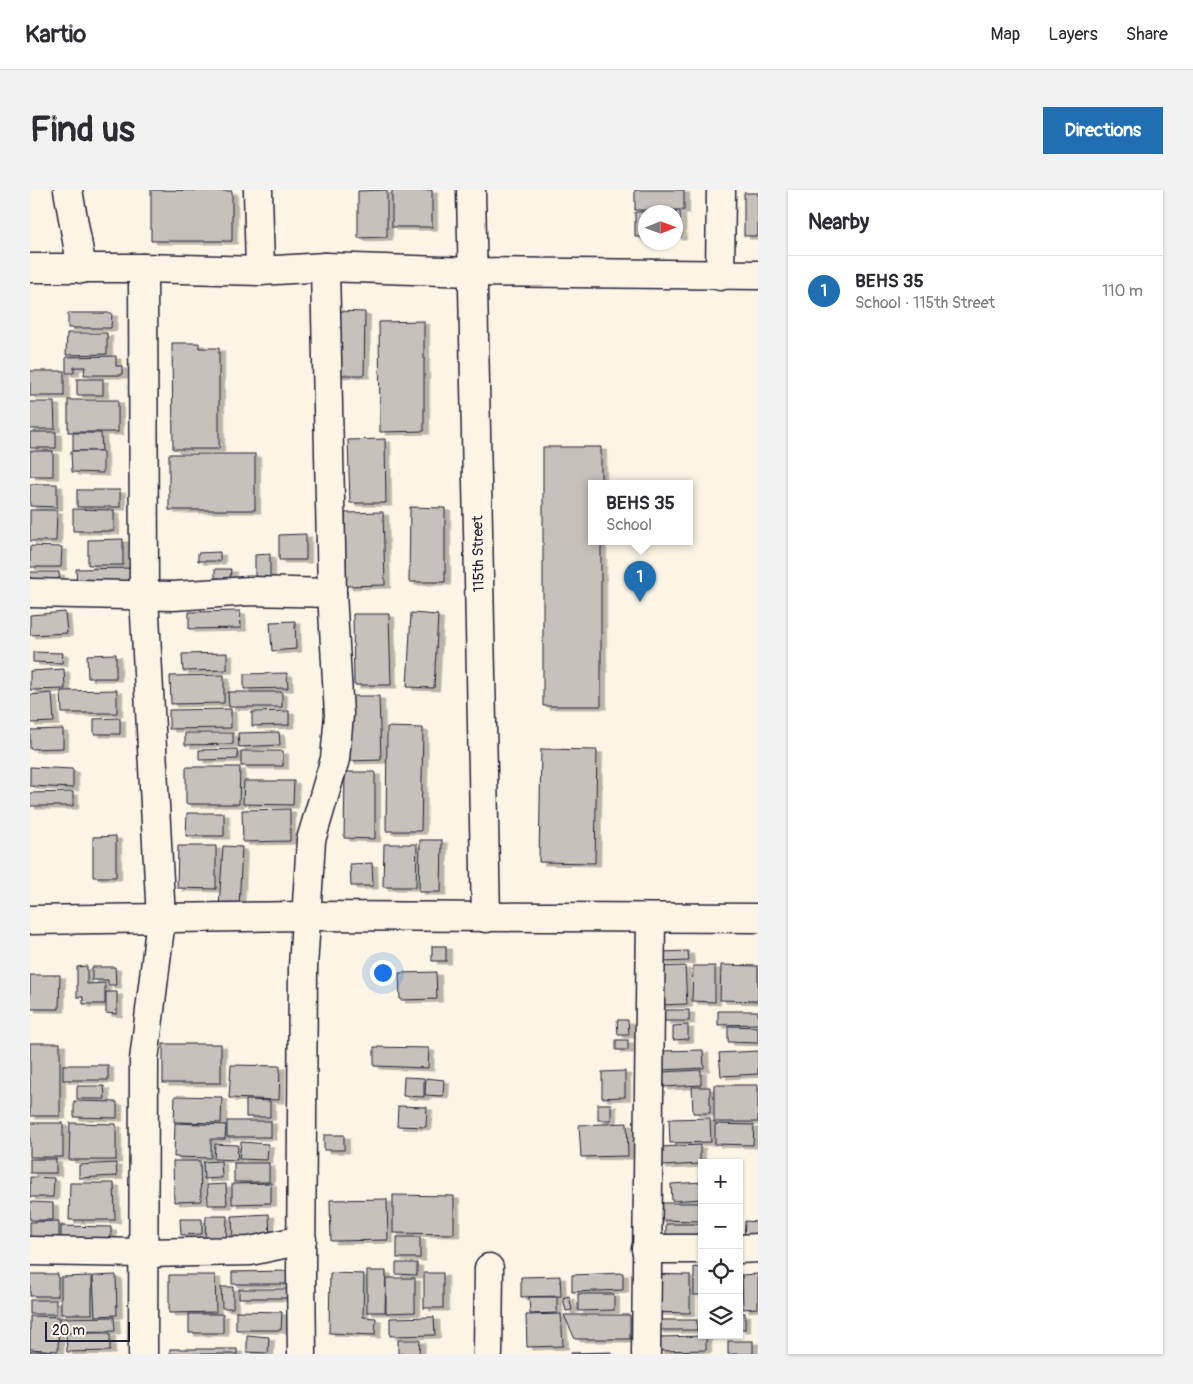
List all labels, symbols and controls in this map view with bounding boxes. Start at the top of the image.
text: Kartio [25,20,86,49]
text: Map [991,23,1020,46]
text: Layers [1048,23,1098,46]
text: Share [1126,23,1168,46]
button: Directions [1043,107,1163,154]
text: Find us [30,108,135,152]
north arrow [638,205,683,250]
text: Nearby [808,209,869,236]
text: BEHS 35 [855,269,924,293]
text: 1 [821,281,827,301]
text: 110 m [1102,281,1143,301]
text: School · 115th Street [855,293,995,313]
popup [588,480,693,545]
text: BEHS 35 [606,491,675,515]
street label: 115th Street [468,514,489,593]
text: School [606,515,652,535]
pin: 1 [624,561,656,602]
your location [370,960,396,986]
map controls [698,1159,743,1339]
button: + [698,1159,743,1204]
button: − [698,1204,743,1249]
button: locate [698,1249,743,1294]
button: layers [698,1294,743,1339]
scale bar [45,1319,130,1342]
text: 20 m [52,1322,85,1339]

